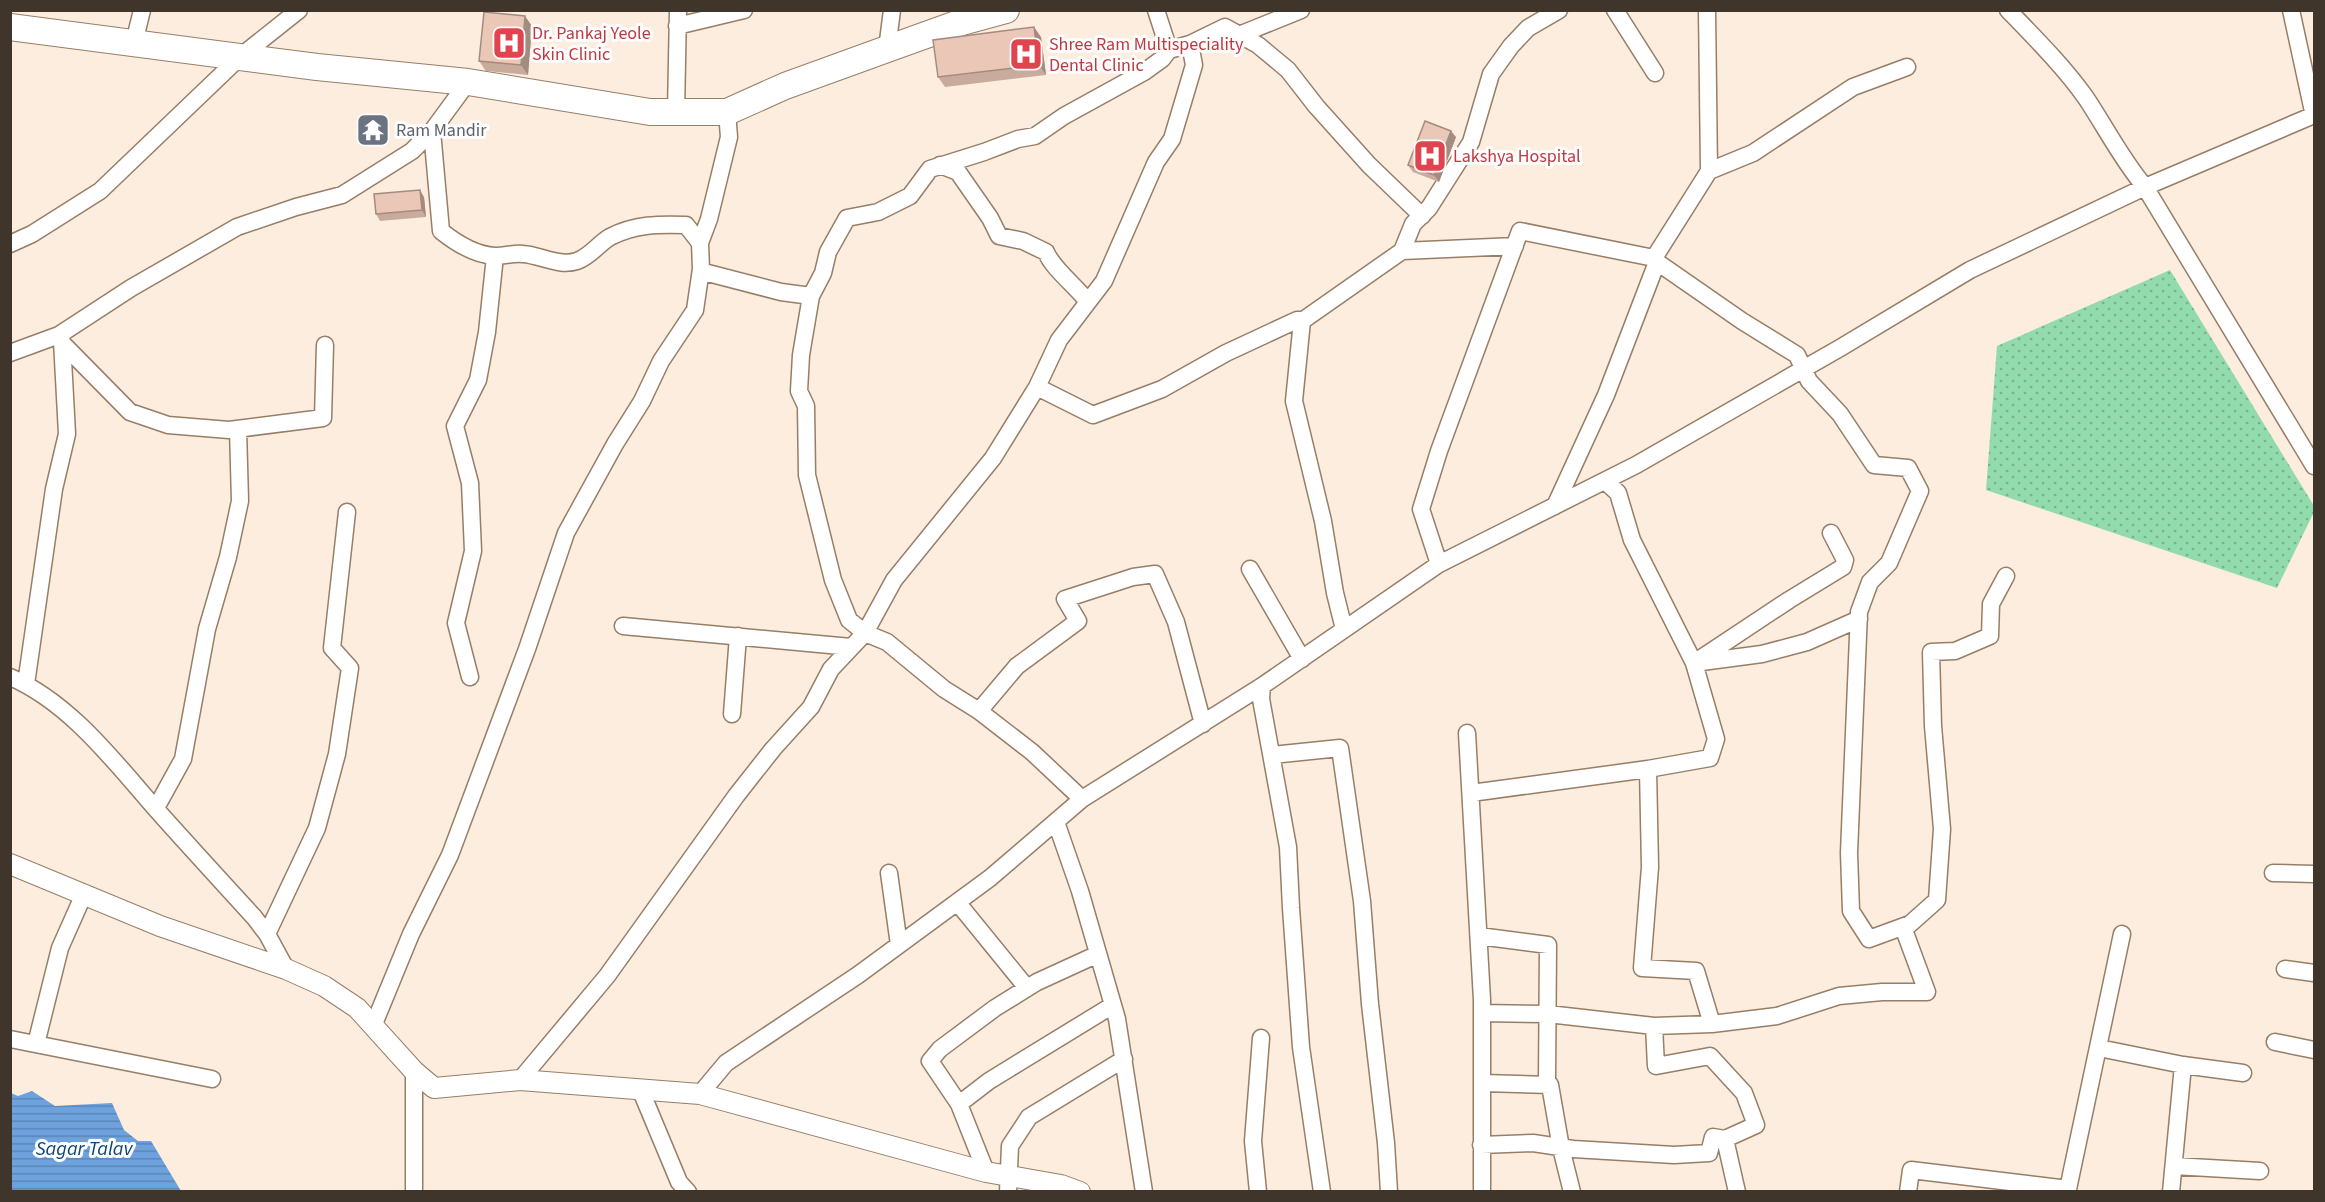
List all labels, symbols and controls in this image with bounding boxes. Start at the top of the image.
place label: Dr. Pankaj Yeole Skin Clinic [532,21,651,67]
hospital icon: Dr. Pankaj Yeole Skin Clinic [491,25,527,61]
place label: Shree Ram Multispeciality Dental Clinic [1049,32,1244,78]
hospital icon: Shree Ram Multispeciality Dental Clinic [1008,36,1044,72]
temple icon: Ram Mandir [355,112,391,148]
place label: Ram Mandir [396,118,487,143]
hospital icon: Lakshya Hospital [1412,138,1448,174]
place label: Lakshya Hospital [1453,144,1581,169]
water label: Sagar Talav [35,1135,134,1163]

